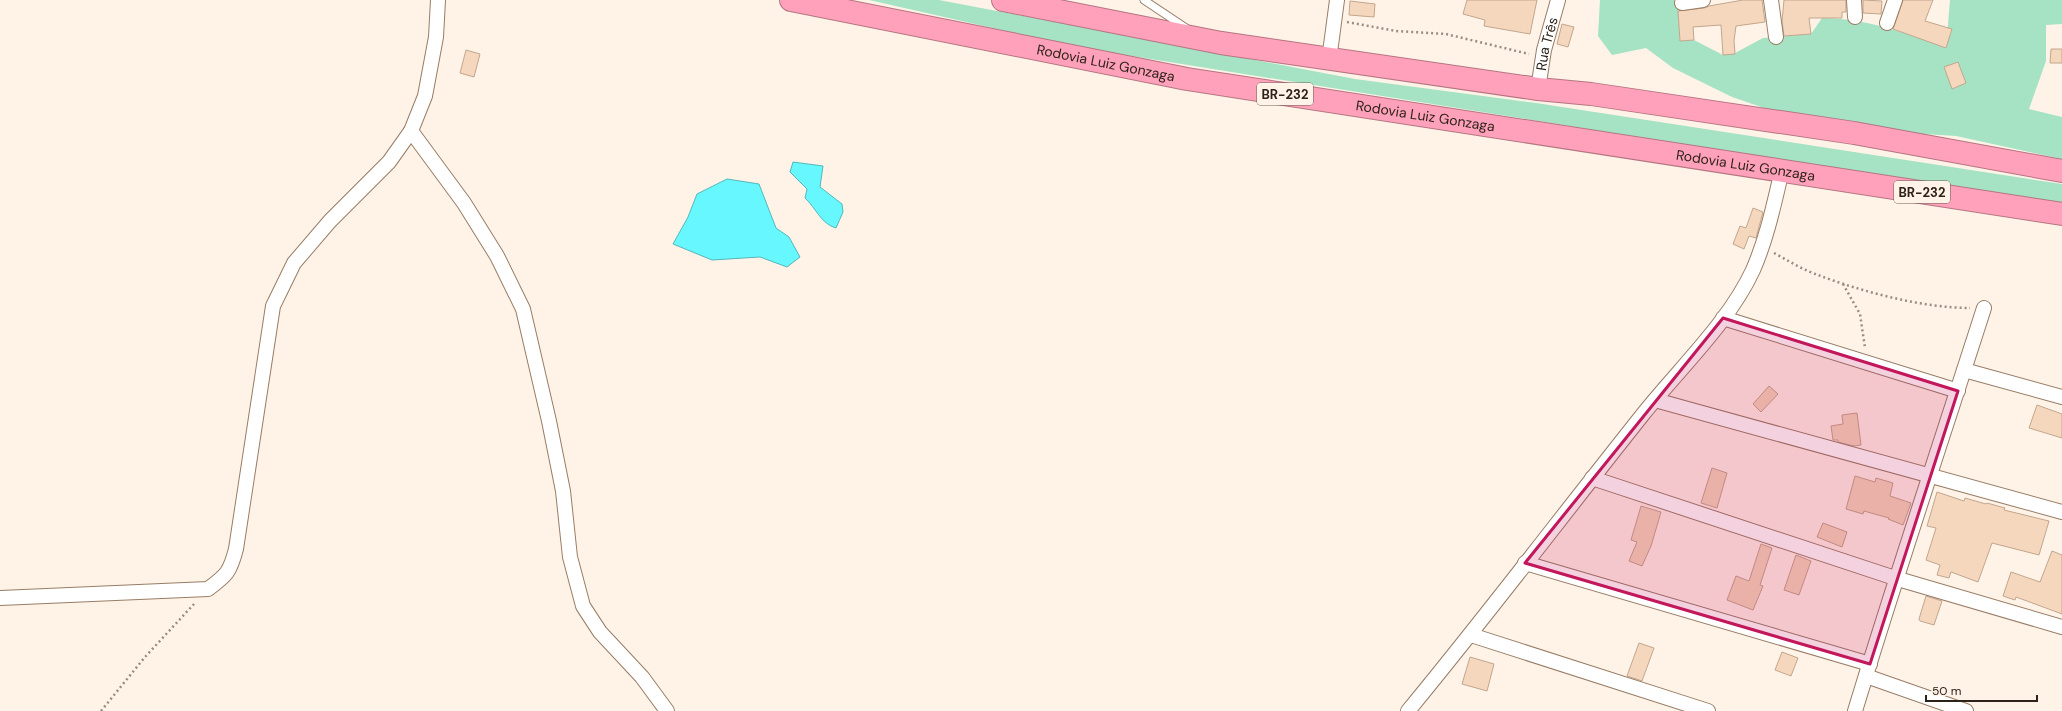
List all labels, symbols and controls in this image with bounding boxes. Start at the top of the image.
street label: Rua Três [1532,15,1562,72]
street label: Rodovia Luiz Gonzaga [1035,40,1176,85]
road number: BR-232 [1257,83,1313,105]
street label: Rodovia Luiz Gonzaga [1355,96,1496,135]
street label: Rodovia Luiz Gonzaga [1675,146,1816,185]
road number: BR-232 [1894,181,1950,203]
scale bar [1926,677,2037,703]
text: 50 m [1932,683,1961,699]

